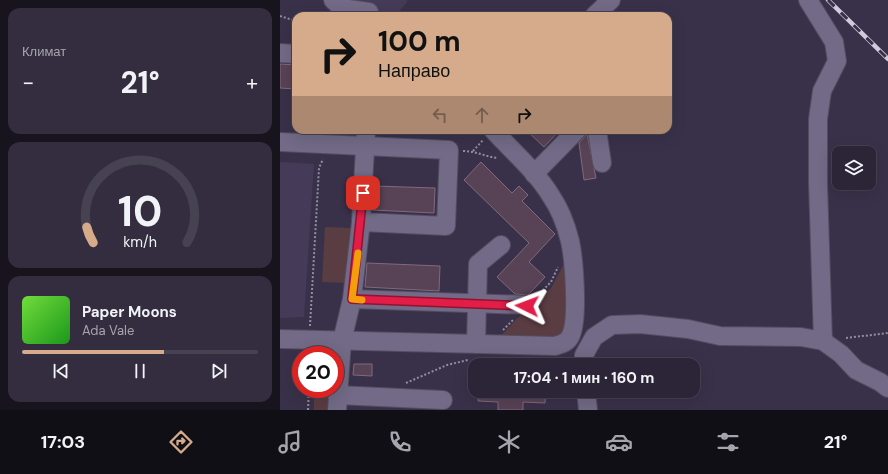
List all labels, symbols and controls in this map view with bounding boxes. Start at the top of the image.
text: 100 m [378,23,461,60]
icon: right [312,28,364,80]
text: Климат [22,43,66,60]
text: Направо [378,59,450,83]
text: 21° [120,63,160,102]
text: − [22,68,34,97]
text: + [246,68,258,97]
icon: left [429,104,451,126]
icon: ahead [471,104,493,126]
icon: right [513,104,535,126]
map controls [832,146,876,190]
button: layers [832,146,876,190]
pin [346,176,380,210]
icon: arrive [352,182,374,204]
text: 10 [118,185,162,239]
text: km/h [123,233,157,251]
position arrow [506,285,548,327]
text: Paper Moons [82,302,177,322]
text: Ada Vale [82,322,134,339]
speed limit sign: 20 [292,346,344,398]
icon: previous [50,360,72,382]
icon: pause [129,360,151,382]
icon: next [208,360,230,382]
text: 17:04 · 1 мин · 160 m [514,368,654,388]
icon: directions [167,428,195,456]
icon: music [276,428,304,456]
icon: phone [386,428,414,456]
icon: climate [495,428,523,456]
icon: car [605,428,633,456]
icon: filters [714,428,742,456]
text: 17:03 [41,430,85,454]
text: 21° [824,430,847,454]

